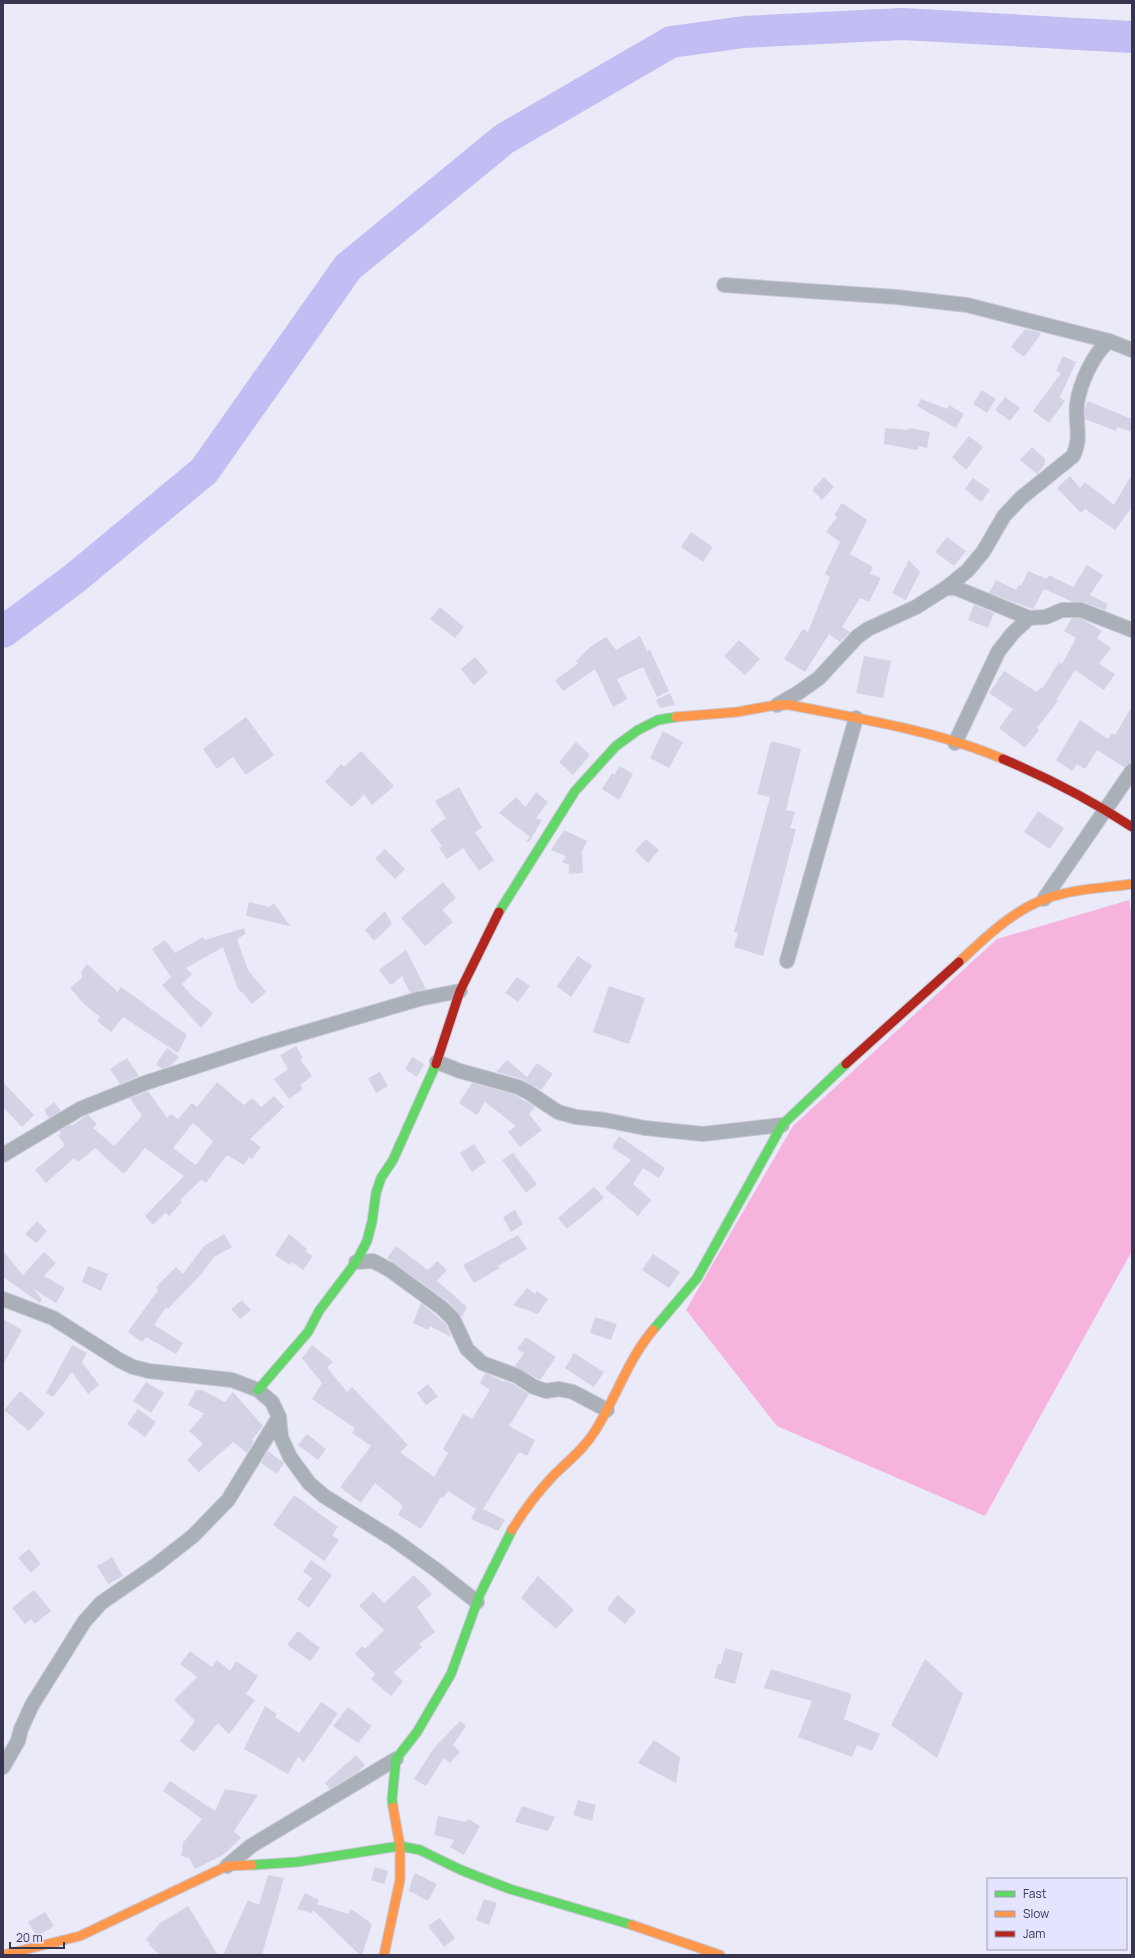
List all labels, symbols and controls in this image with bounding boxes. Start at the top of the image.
legend [987,1878,1127,1950]
text: Fast [1023,1885,1047,1902]
text: Slow [1023,1905,1049,1922]
scale bar [10,1924,64,1950]
text: Jam [1023,1925,1045,1942]
text: 20 m [16,1929,43,1946]

